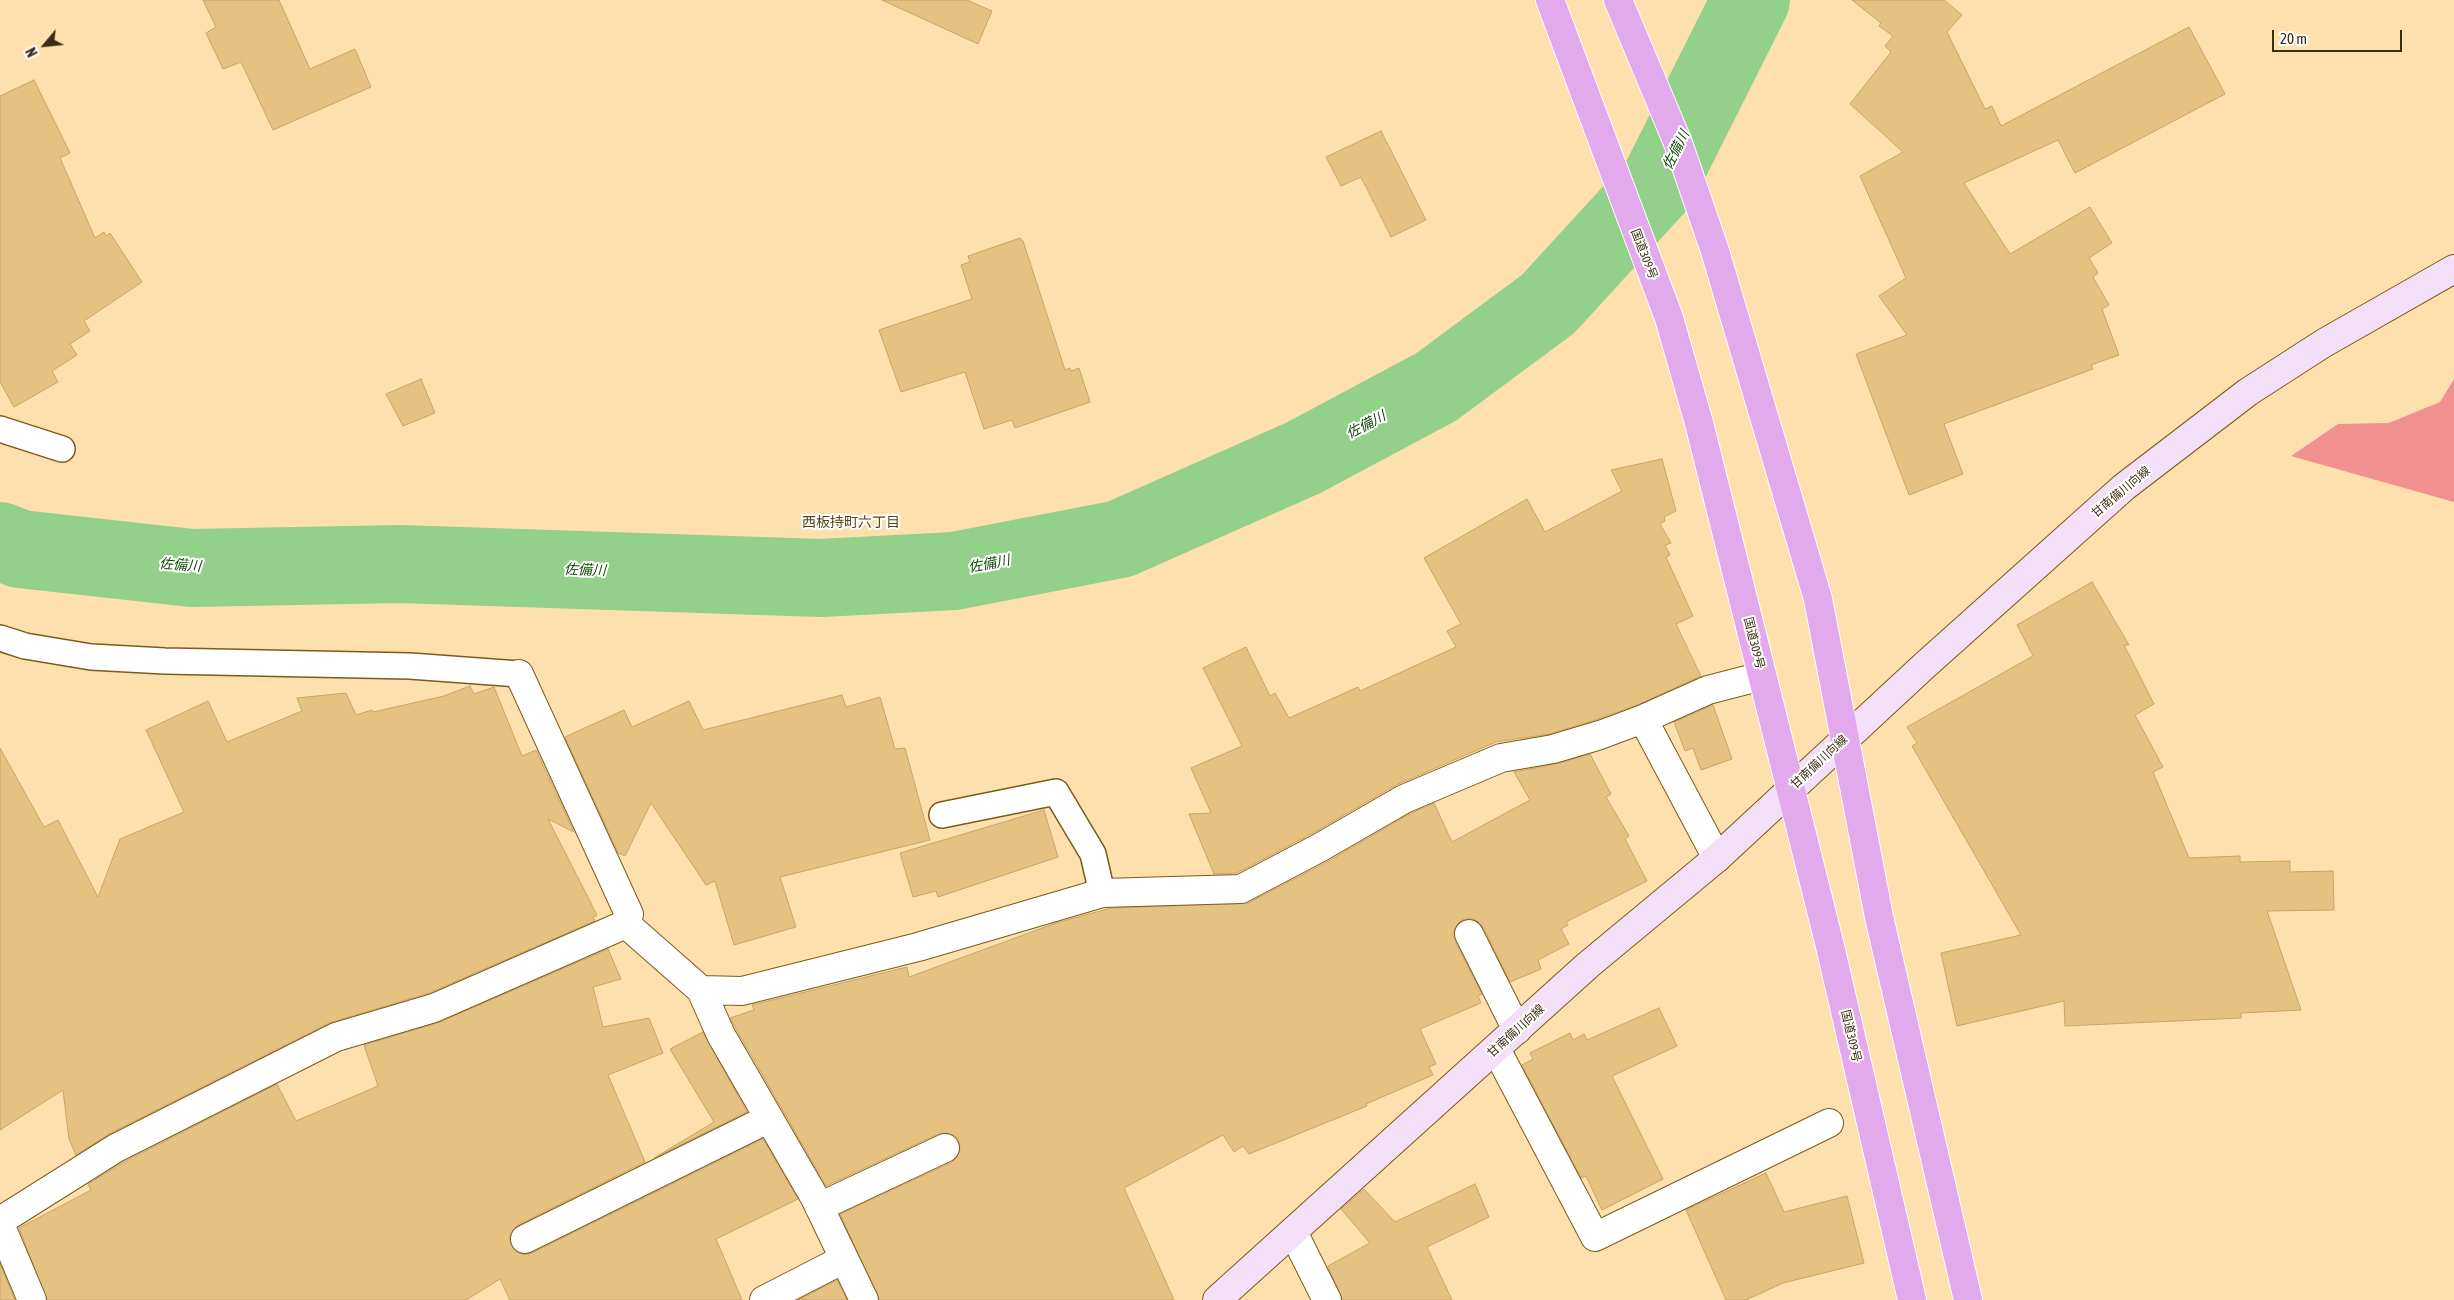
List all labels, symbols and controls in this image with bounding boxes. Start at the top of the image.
north arrow [20,20,70,70]
scale bar [2274,20,2404,52]
text: 20 m [2280,30,2307,47]
text: N [23,45,41,59]
water label: 佐備川 [1659,127,1693,173]
street label: 国道309号 [1628,227,1660,281]
water label: 佐備川 [1344,408,1388,442]
street label: 甘南備川向線 [2089,463,2153,521]
district label: 西板持町六丁目 [802,515,900,531]
water label: 佐備川 [967,552,1011,576]
water label: 佐備川 [158,555,202,575]
water label: 佐備川 [564,561,606,579]
street label: 国道309号 [1741,616,1767,670]
street label: 甘南備川向線 [1788,732,1850,792]
street label: 甘南備川向線 [1484,1002,1548,1060]
street label: 国道309号 [1838,1009,1864,1063]

